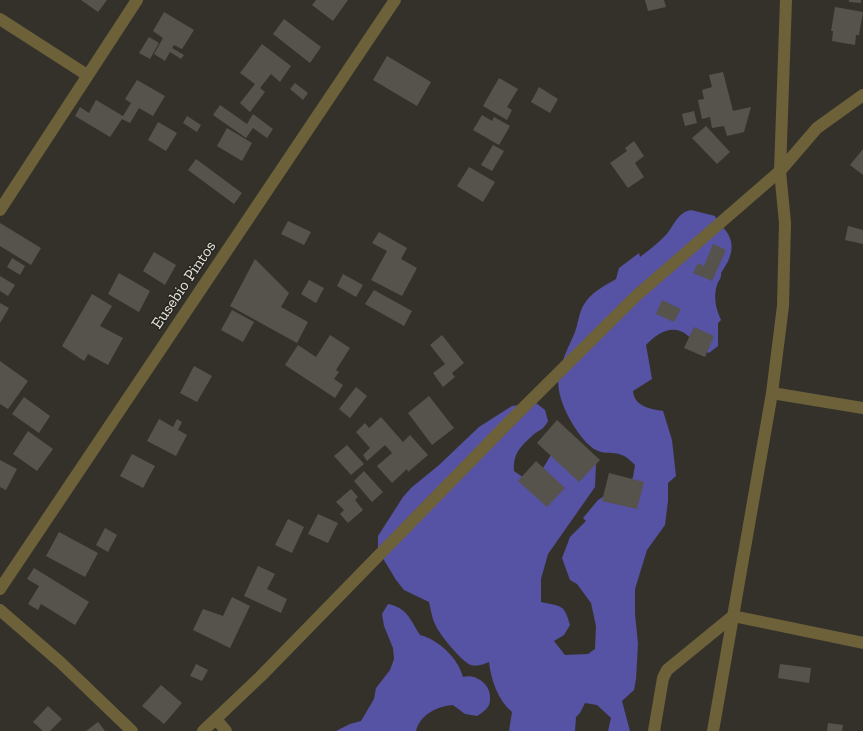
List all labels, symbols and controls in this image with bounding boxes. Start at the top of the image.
street label: Eusebio Pintos [148,237,220,333]

